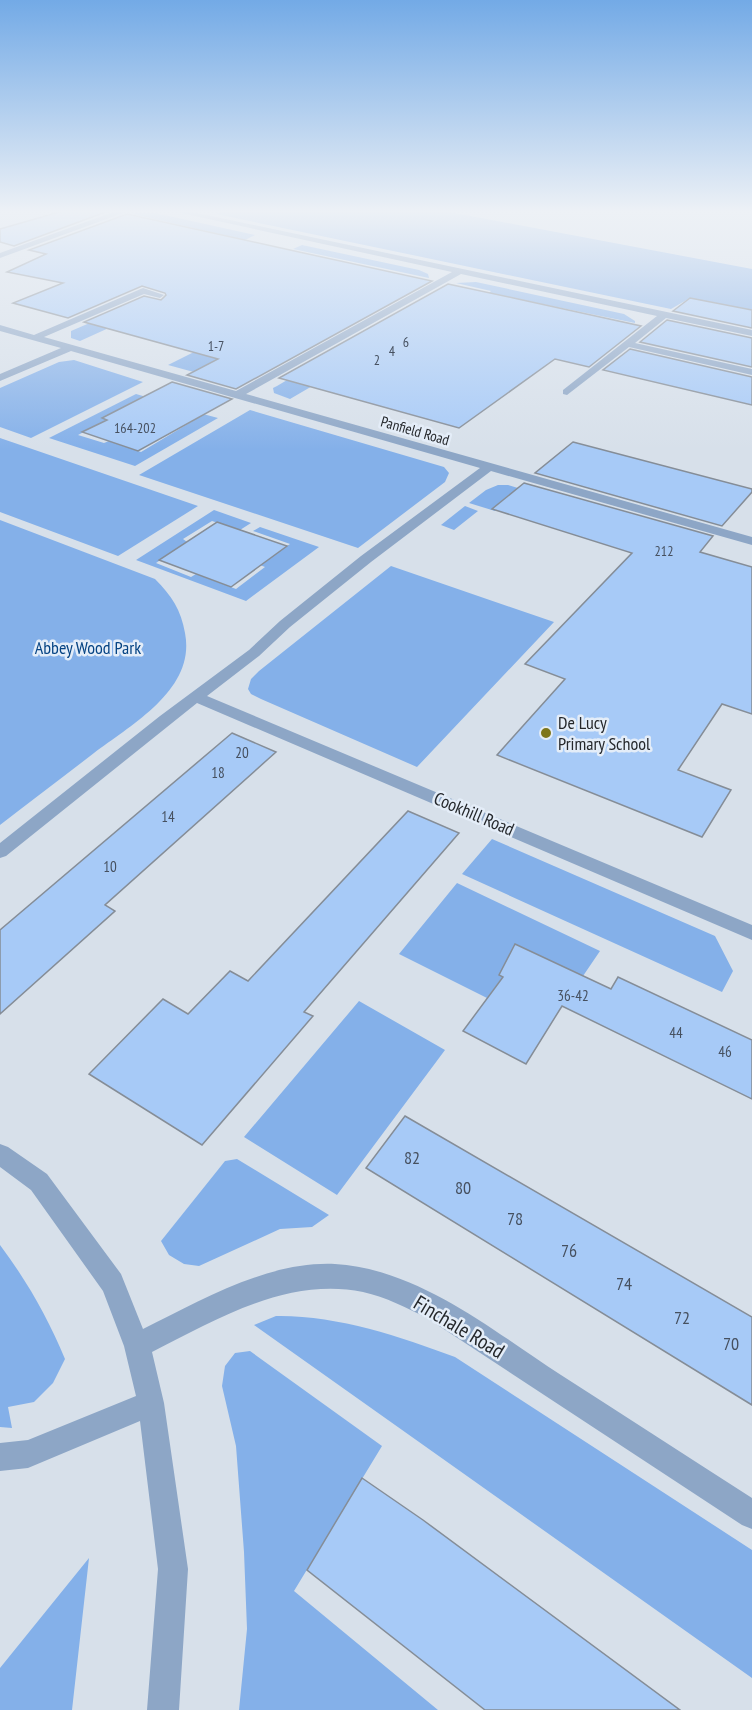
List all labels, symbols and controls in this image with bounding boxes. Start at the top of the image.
house number: 6 [403,333,409,351]
house number: 1-7 [208,337,224,355]
house number: 4 [389,342,396,360]
house number: 2 [374,351,380,369]
street label: Panfield Road [379,412,452,449]
house number: 164-202 [114,419,156,437]
house number: 212 [655,542,673,560]
park label: Abbey Wood Park [35,636,141,659]
place label: De Lucy Primary School [558,711,651,755]
marker: De Lucy Primary School [539,726,553,740]
house number: 20 [235,743,249,762]
house number: 18 [211,763,225,782]
street label: Cookhill Road [431,786,518,841]
house number: 14 [161,807,175,826]
house number: 10 [103,857,117,876]
house number: 36-42 [557,986,589,1005]
house number: 44 [669,1023,683,1042]
house number: 46 [718,1042,732,1061]
house number: 82 [404,1146,420,1169]
house number: 80 [455,1176,471,1199]
house number: 78 [507,1207,523,1230]
house number: 76 [561,1239,577,1262]
house number: 74 [616,1272,632,1295]
street label: Finchale Road [409,1289,510,1364]
house number: 72 [674,1306,690,1329]
house number: 70 [723,1332,739,1355]

